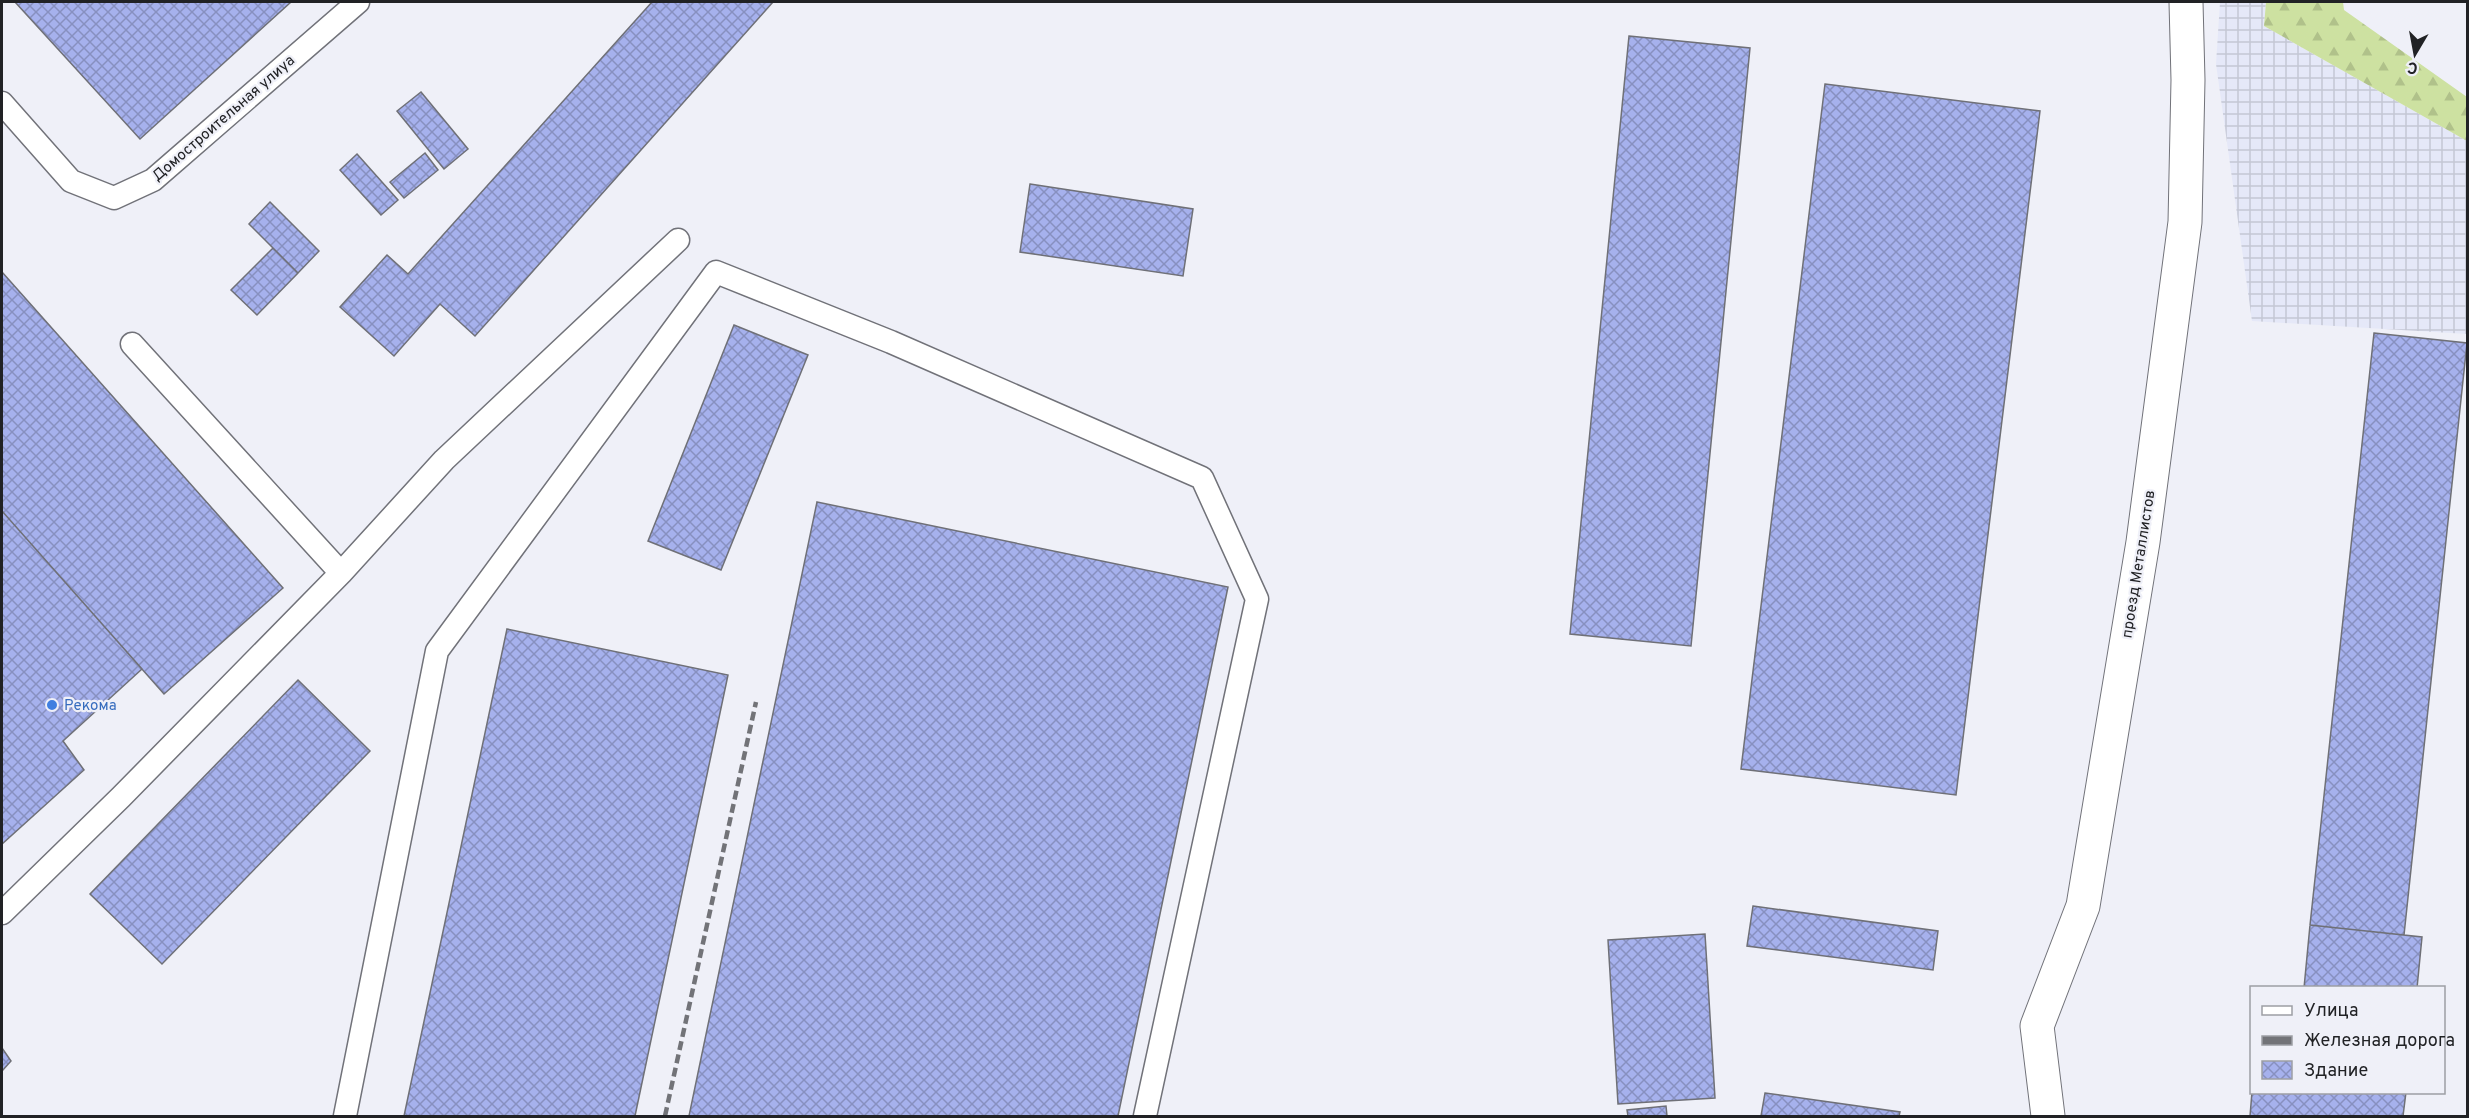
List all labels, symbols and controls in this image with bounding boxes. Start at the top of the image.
north arrow [2385,24,2445,84]
street label: Домостроительная улиуа [149,52,299,186]
text: С [2406,56,2420,78]
street label: проезд Металлистов [2118,489,2161,640]
place label: Рекома [64,697,117,716]
marker: Рекома [45,698,59,712]
legend [2250,986,2445,1094]
text: Улица [2304,1000,2358,1023]
text: Железная дорога [2304,1030,2455,1053]
text: Здание [2304,1060,2368,1083]

